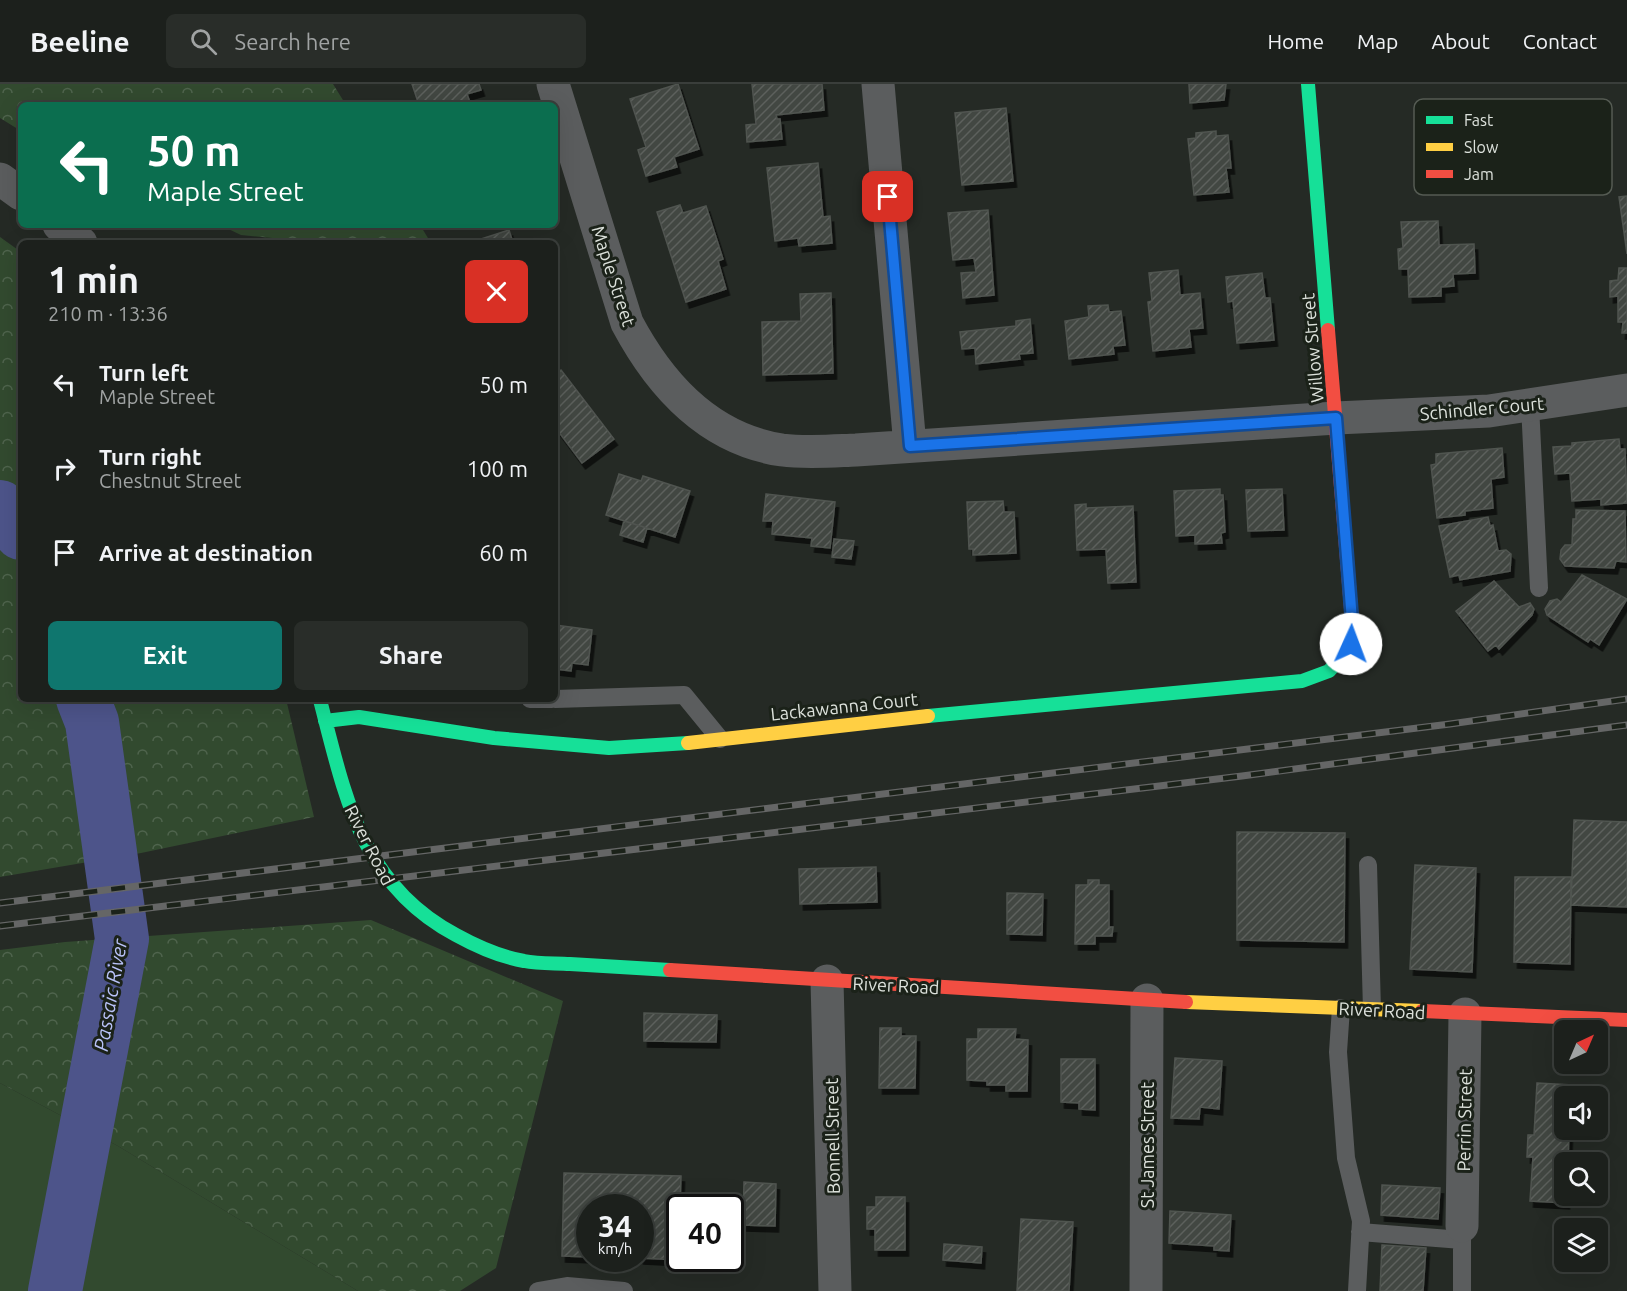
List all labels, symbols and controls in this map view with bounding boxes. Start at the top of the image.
search box [166,14,586,68]
icon: search [187,25,220,58]
text: Beeline [30,26,130,57]
text: Search here [235,29,351,54]
text: Home [1267,29,1324,53]
text: Map [1357,29,1398,53]
text: About [1431,29,1490,53]
text: Contact [1523,29,1597,53]
legend [1414,99,1612,195]
text: Fast [1464,111,1494,129]
icon: left [48,126,126,204]
text: 50 m [147,127,241,174]
text: Slow [1464,138,1499,156]
text: Jam [1464,165,1494,183]
pin [862,171,913,222]
text: Maple Street [147,176,304,206]
icon: arrive [871,180,904,213]
street label: Maple Street [588,223,640,329]
text: 1 min [48,259,139,300]
button: close [465,260,528,323]
street label: Willow Street [1297,292,1327,404]
text: 210 m · 13:36 [48,302,168,325]
text: Turn left [99,360,189,385]
icon: left [48,368,81,401]
text: 50 m [479,372,528,397]
text: Maple Street [99,385,215,408]
street label: Schindler Court [1419,393,1545,423]
text: Turn right [99,444,201,469]
icon: right [48,452,81,485]
text: 100 m [467,456,528,481]
text: Chestnut Street [99,469,241,492]
icon: arrive [48,536,81,569]
text: Arrive at destination [99,540,313,565]
text: 60 m [479,540,528,565]
position arrow [1319,612,1383,676]
button: Exit [48,621,282,690]
button: Share [294,621,528,690]
street label: Lackawanna Court [769,688,919,724]
street label: River Road [341,802,399,888]
water label: Passaic River [89,936,131,1053]
street label: River Road [852,973,940,997]
street label: River Road [1338,998,1426,1022]
north arrow [1554,1020,1608,1074]
map controls [1554,1020,1608,1272]
street label: Perrin Street [1453,1068,1475,1172]
street label: Bonnell Street [821,1078,843,1194]
street label: St James Street [1137,1082,1157,1208]
button: sound [1554,1086,1608,1140]
button: search [1554,1152,1608,1206]
speed limit sign: 40 [666,1194,744,1272]
text: 34 [598,1209,632,1243]
button: layers [1554,1218,1608,1272]
text: km/h [598,1240,632,1257]

